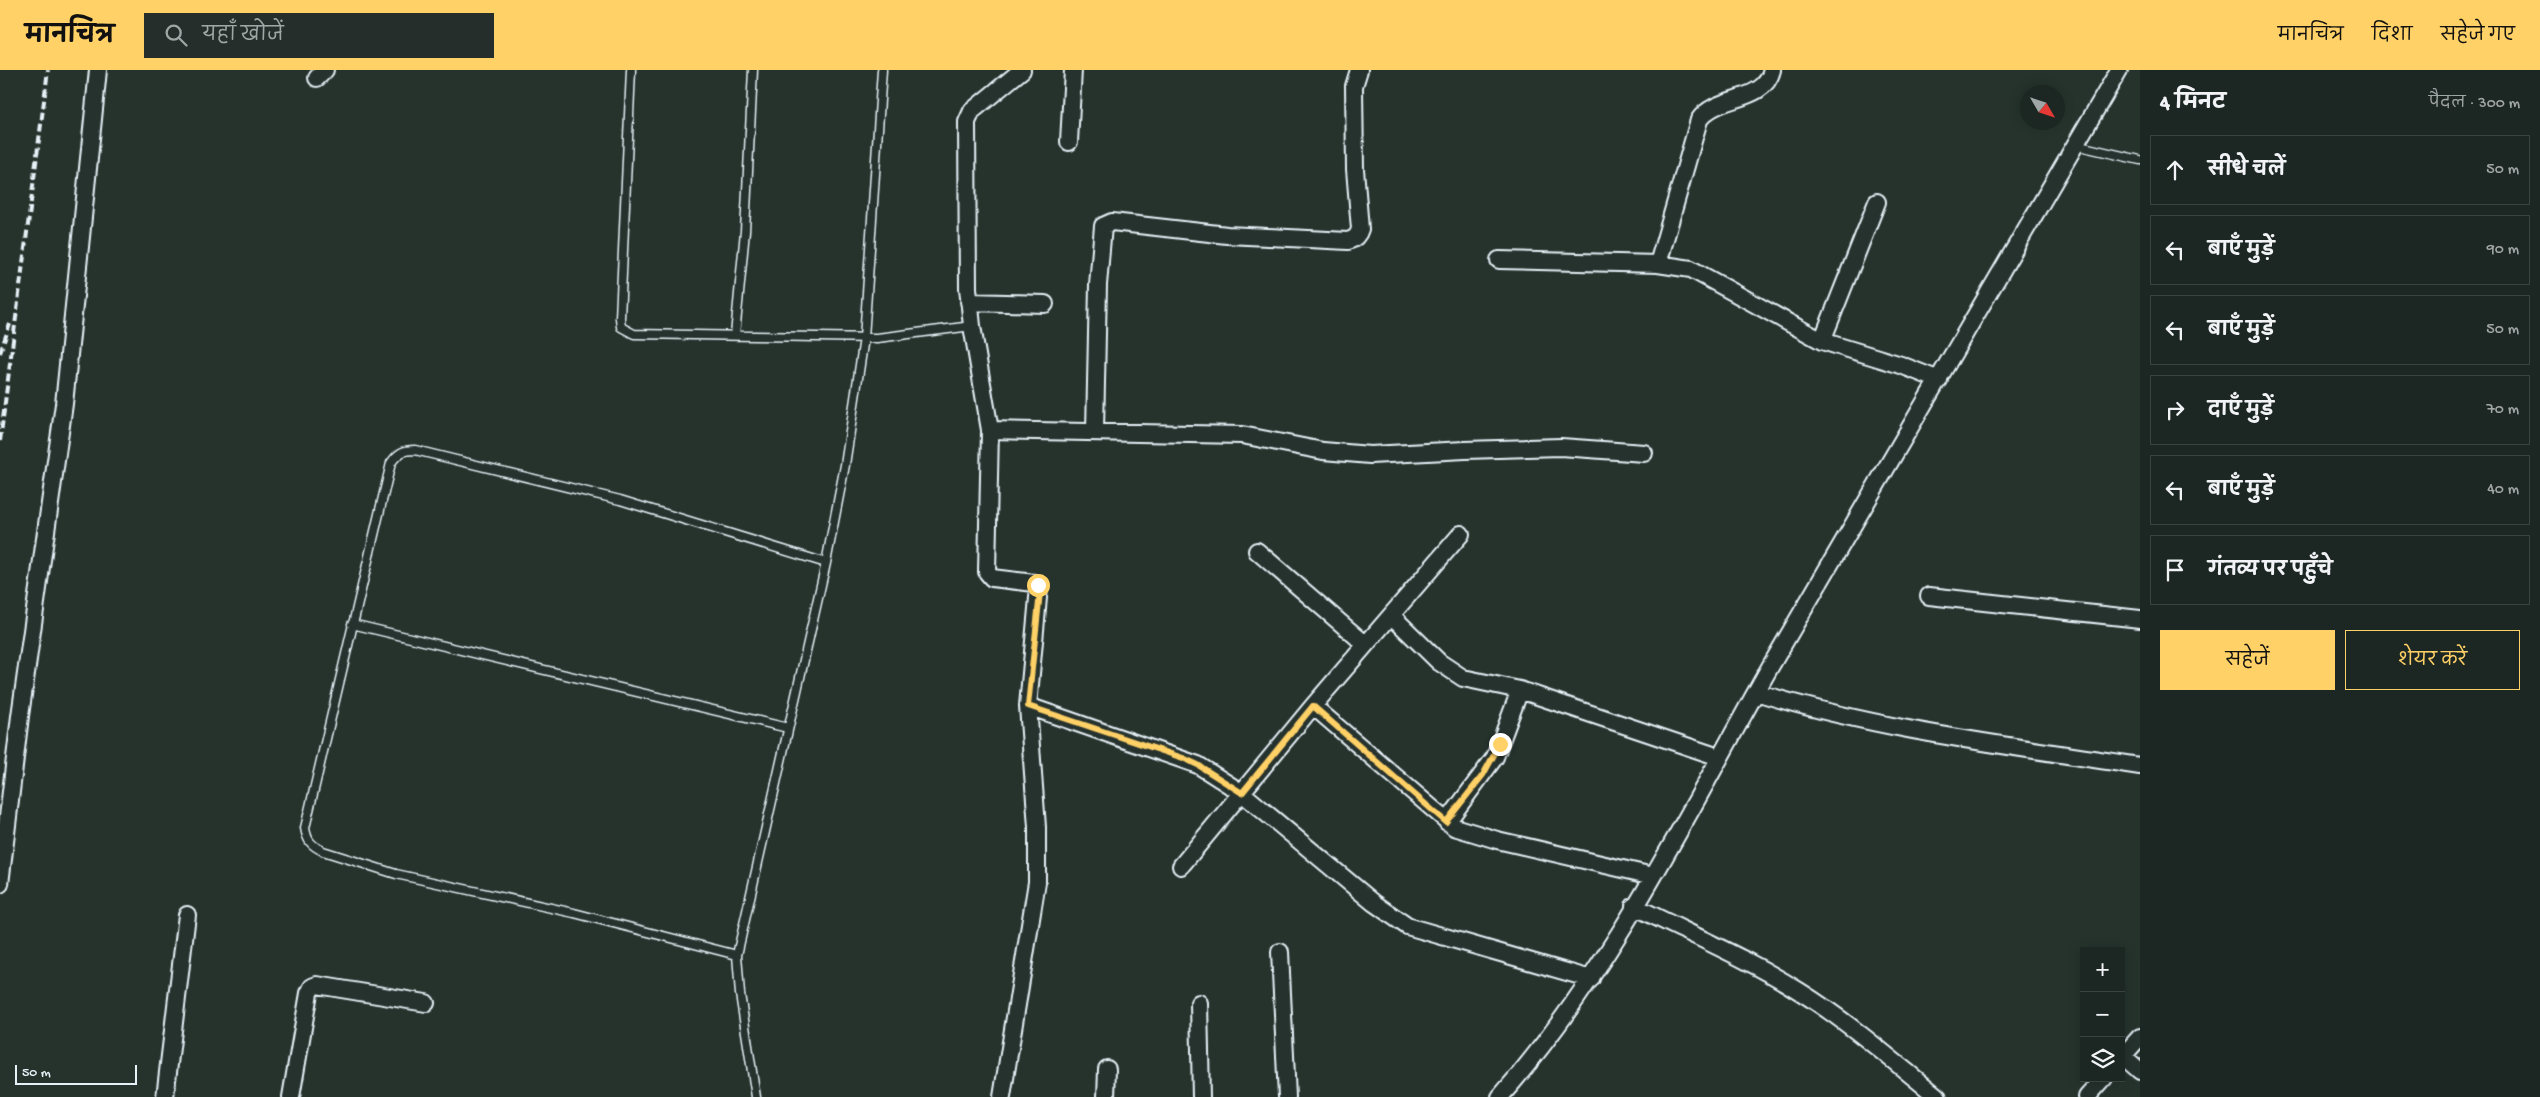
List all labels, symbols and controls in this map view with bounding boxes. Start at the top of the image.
search box [144,13,494,58]
icon: search [162,21,190,49]
text: मानचित्र [25,23,114,52]
text: यहाँ खोजें [202,25,284,48]
text: मानचित्र [2278,26,2344,47]
text: दिशा [2372,26,2413,47]
text: सहेजे गए [2441,26,2515,47]
north arrow [2020,85,2065,130]
text: 4 मिनट [2160,92,2226,117]
text: पैदल · 300 m [2429,95,2520,114]
icon: ahead [2161,156,2189,184]
text: सीधे चलें [2208,160,2285,183]
text: 50 m [2486,161,2519,180]
icon: left [2161,236,2189,264]
text: बाएँ मुड़ें [2208,240,2274,263]
text: 90 m [2487,241,2519,260]
icon: left [2161,316,2189,344]
text: बाएँ मुड़ें [2208,320,2274,343]
text: 50 m [2486,321,2519,340]
icon: right [2161,396,2189,424]
text: दाएँ मुड़ें [2208,400,2274,423]
text: 70 m [2486,401,2519,420]
icon: left [2161,476,2189,504]
text: बाएँ मुड़ें [2208,480,2274,503]
text: 40 m [2487,481,2519,500]
icon: arrive [2161,556,2189,584]
text: गंतव्य पर पहुँचे [2208,560,2332,583]
route start [1027,574,1050,597]
button: सहेजें [2160,630,2335,690]
button: शेयर करें [2345,630,2520,690]
route end [1489,733,1512,756]
map controls [2080,947,2125,1082]
button: + [2080,947,2125,992]
button: − [2080,992,2125,1037]
button: layers [2080,1037,2125,1082]
scale bar [15,1062,138,1085]
text: 50 m [22,1065,51,1082]

